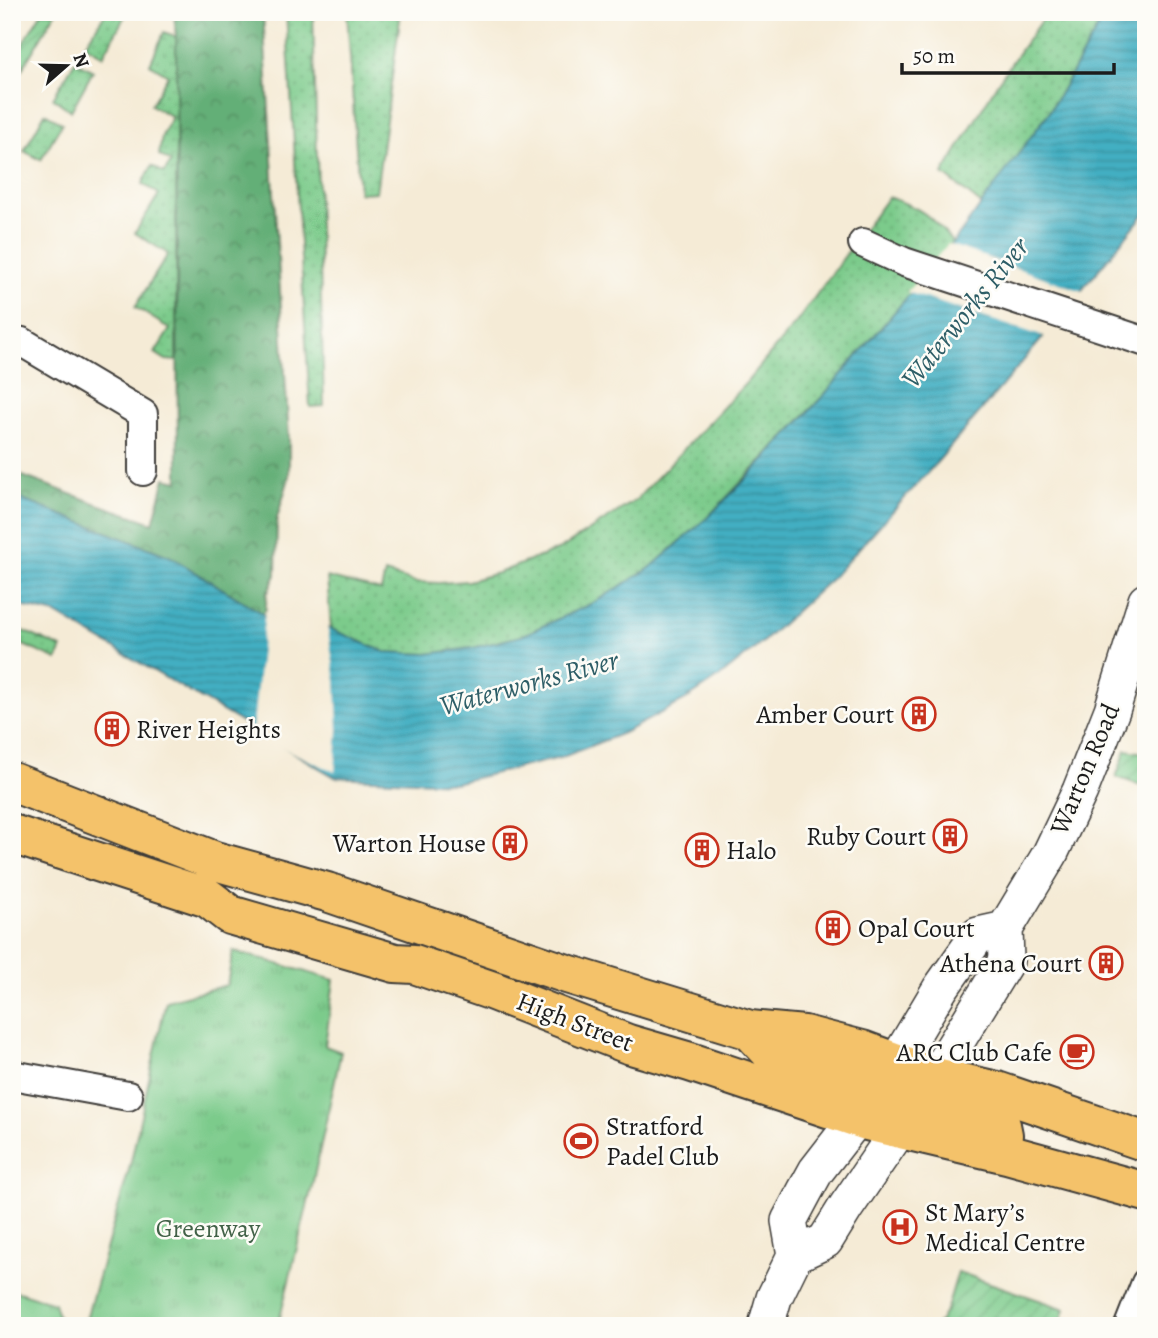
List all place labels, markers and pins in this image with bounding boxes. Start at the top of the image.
building icon: Amber Court [900,695,938,733]
place label: Amber Court [755,697,894,732]
building icon: River Heights [93,710,131,748]
place label: River Heights [136,712,281,747]
building icon: Ruby Court [931,817,969,855]
place label: Ruby Court [806,819,926,854]
building icon: Warton House [491,824,529,862]
place label: Warton House [332,826,486,861]
building icon: Halo [683,831,721,869]
place label: Halo [726,833,777,868]
building icon: Opal Court [814,909,852,947]
place label: Opal Court [858,911,975,946]
building icon: Athena Court [1087,944,1125,982]
place label: Athena Court [939,946,1082,981]
cafe icon: ARC Club Cafe [1058,1033,1096,1071]
place label: ARC Club Cafe [896,1035,1052,1070]
place label: Stratford Padel Club [606,1109,719,1174]
sports icon: Stratford Padel Club [562,1122,600,1160]
place label: St Mary’s Medical Centre [925,1195,1085,1260]
hospital icon: St Mary’s Medical Centre [881,1208,919,1246]

